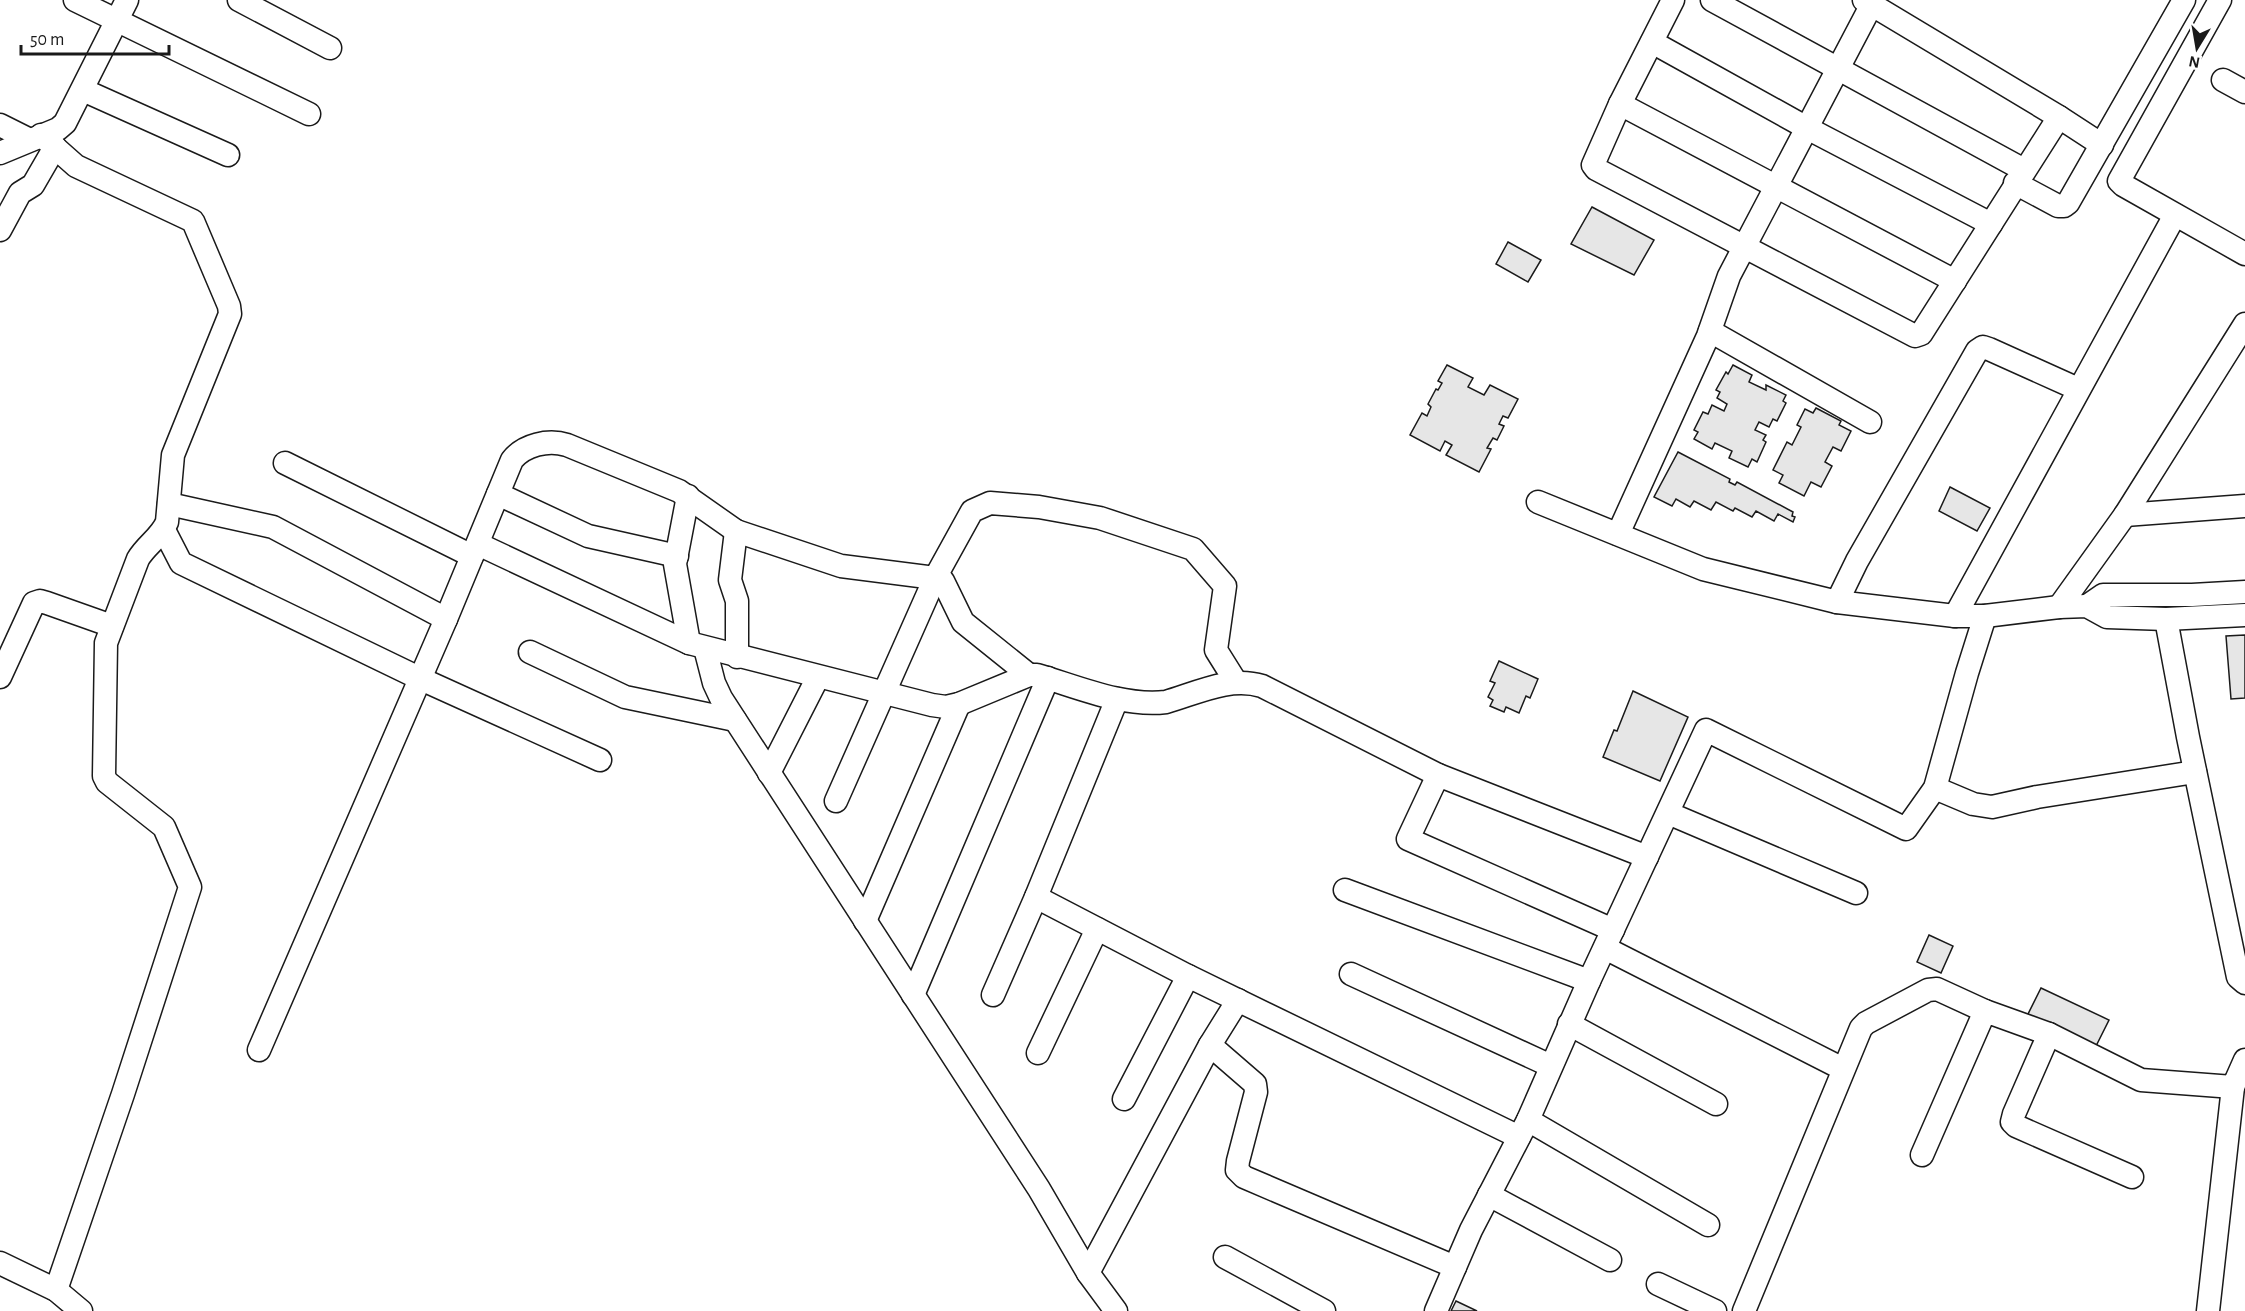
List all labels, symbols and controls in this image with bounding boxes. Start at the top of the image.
scale bar [21,18,170,56]
north arrow [2167,18,2227,78]
text: 50 m [30,31,64,49]
text: N [2187,53,2201,71]

